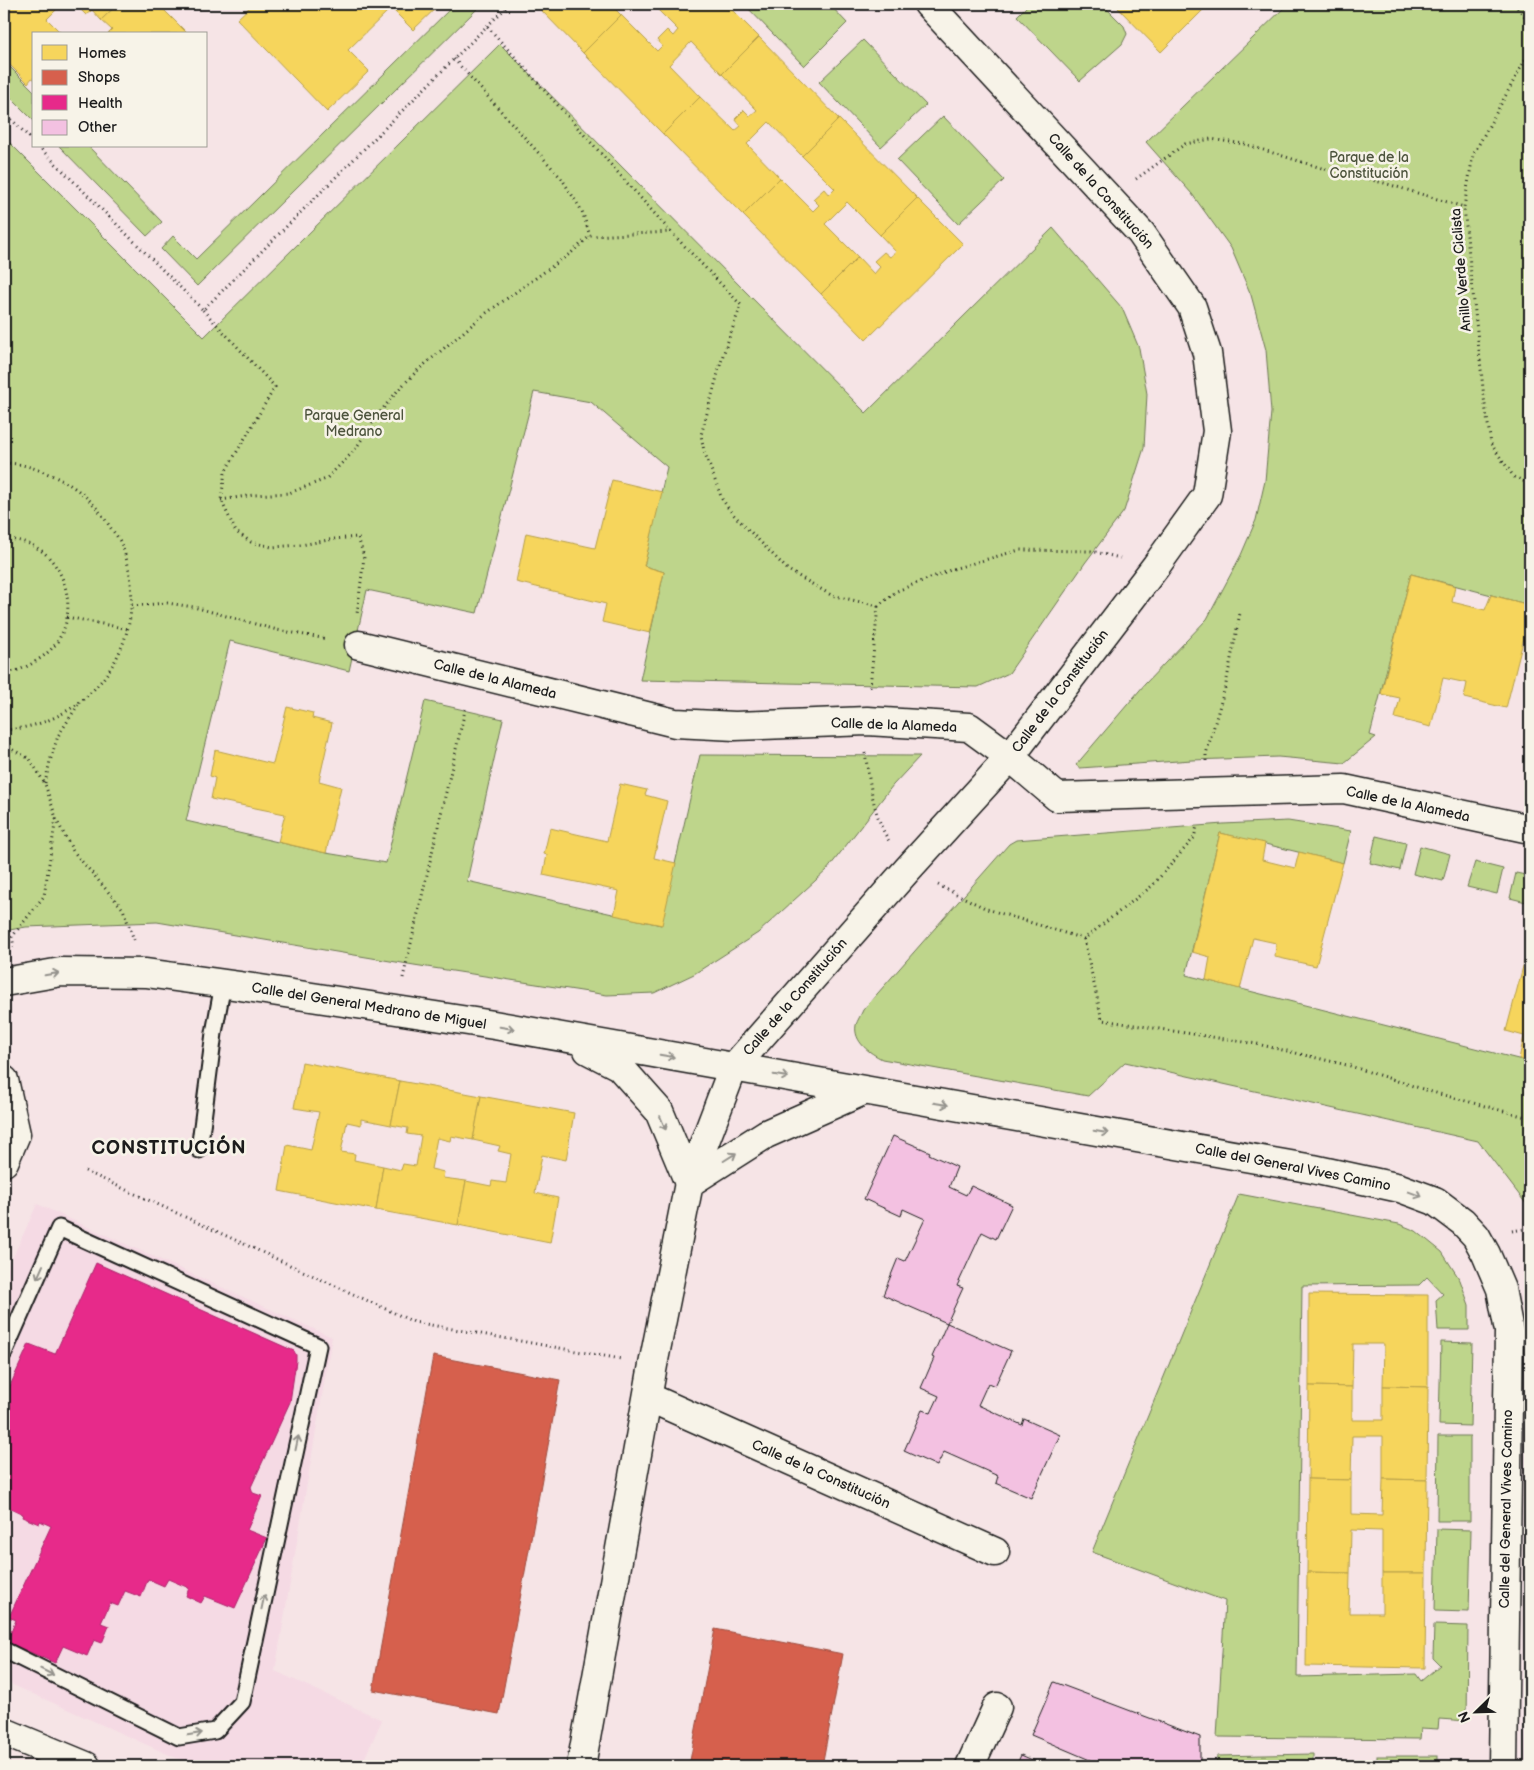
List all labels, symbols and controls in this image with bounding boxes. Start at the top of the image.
legend [32,32,208,148]
text: Homes [78,44,127,63]
text: Shops [78,68,121,87]
text: Health [78,94,123,113]
text: Other [78,118,117,137]
street label: Calle de la Constitución [1045,130,1158,252]
park label: Parque de la Constitución [1329,149,1409,182]
street label: Anillo Verde Ciclista [1447,208,1475,332]
park label: Parque General Medrano [304,407,404,440]
street label: Calle de la Constitución [1008,626,1112,756]
street label: Calle de la Alameda [432,655,558,703]
street label: Calle de la Alameda [831,714,957,736]
street label: Calle de la Alameda [1344,783,1472,825]
street label: Calle de la Constitución [739,935,851,1059]
one-way arrow [43,968,59,978]
street label: Calle del General Medrano de Miguel [250,979,488,1033]
one-way arrow [499,1023,515,1033]
one-way arrow [659,1052,675,1062]
one-way arrow [773,1072,789,1082]
one-way arrow [933,1100,949,1110]
one-way arrow [659,1115,669,1130]
one-way arrow [1093,1128,1109,1138]
district label: CONSTITUCIÓN [92,1135,246,1160]
street label: Calle del General Vives Camino [1194,1140,1392,1194]
one-way arrow [723,1151,737,1162]
one-way arrow [1407,1190,1422,1199]
one-way arrow [34,1264,44,1279]
street label: Calle del General Vives Camino [1496,1409,1516,1609]
one-way arrow [293,1436,302,1452]
street label: Calle de la Constitución [749,1436,893,1512]
one-way arrow [259,1595,268,1611]
one-way arrow [40,1667,55,1677]
north arrow [1452,1688,1502,1738]
text: N [1455,1709,1474,1725]
one-way arrow [186,1729,202,1739]

